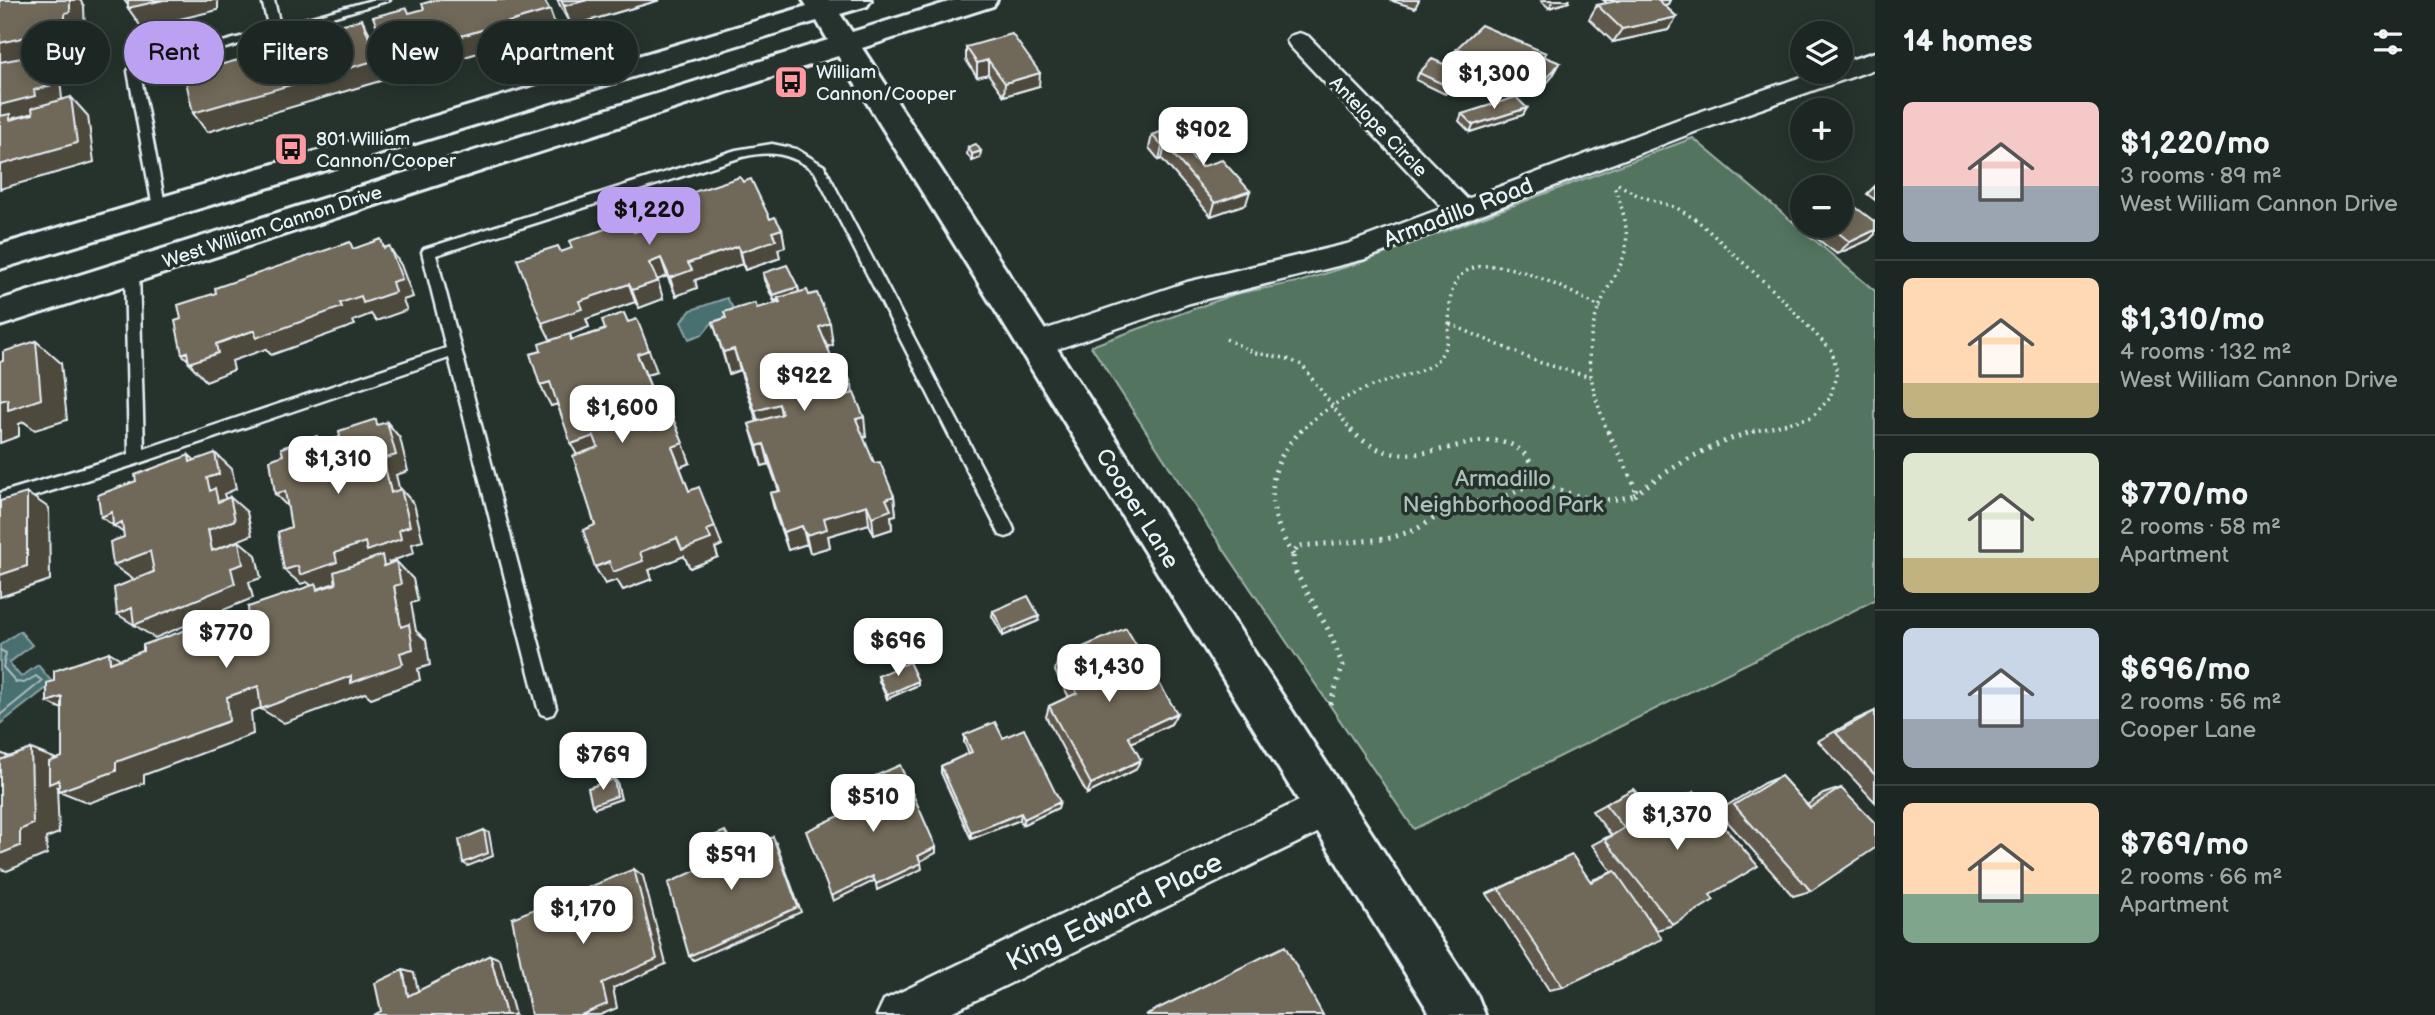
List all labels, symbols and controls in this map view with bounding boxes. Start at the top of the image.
chip: Buy [21,21,110,84]
chip: Rent [124,21,224,84]
chip: Filters [238,21,353,84]
chip: New [367,21,463,84]
chip: Apartment [477,21,638,84]
map controls [1790,21,1853,238]
button: layers [1790,21,1853,84]
icon: filters [2369,23,2407,61]
text: 14 homes [1903,24,2032,60]
pin: $1,300 [1437,52,1551,111]
text: $1,300 [1458,60,1530,88]
place label: William Cannon/Cooper [816,61,957,106]
bus stop icon: William Cannon/Cooper [772,63,810,101]
street label: Antelope Circle [1324,72,1432,182]
button: + [1790,98,1853,161]
pin: $902 [1162,108,1244,167]
text: $902 [1175,116,1231,144]
text: $1,220/mo [2120,126,2270,162]
place label: 801 William Cannon/Cooper [316,128,457,173]
bus stop icon: 801 William Cannon/Cooper [272,130,310,168]
icon: home [1959,130,2043,214]
text: 3 rooms · 89 m² [2120,162,2282,190]
street label: Armadillo Road [1380,172,1537,254]
button: − [1790,175,1853,238]
street label: West William Cannon Drive [160,181,385,274]
pin: $1,220 [592,188,706,247]
text: West William Cannon Drive [2120,190,2398,218]
text: $1,220 [613,196,685,224]
text: $1,310/mo [2120,302,2265,338]
icon: home [1959,306,2043,390]
text: 4 rooms · 132 m² [2120,338,2291,366]
pin: $922 [763,354,845,413]
text: $922 [776,362,832,390]
text: West William Cannon Drive [2120,366,2398,394]
pin: $1,600 [565,386,679,445]
text: $1,600 [586,394,658,422]
pin: $1,310 [281,436,395,496]
street label: Cooper Lane [1089,443,1185,574]
text: $1,310 [304,445,372,473]
park label: Armadillo Neighborhood Park [1402,465,1604,519]
text: $770/mo [2120,477,2248,513]
icon: home [1959,481,2043,565]
text: 2 rooms · 58 m² [2120,513,2281,541]
text: Apartment [2120,541,2229,569]
pin: $770 [185,610,267,670]
pin: $696 [857,618,939,678]
text: $770 [199,619,253,647]
text: $696 [870,627,926,655]
pin: $1,430 [1052,644,1166,704]
text: $696/mo [2120,652,2250,688]
text: $1,430 [1073,653,1145,681]
icon: home [1959,656,2043,740]
text: 2 rooms · 56 m² [2120,688,2282,716]
text: Cooper Lane [2120,716,2256,744]
pin: $769 [562,732,644,792]
text: $769 [575,741,631,769]
pin: $510 [832,774,914,834]
text: $510 [847,783,899,811]
pin: $1,370 [1620,792,1734,852]
text: $1,370 [1642,801,1712,829]
text: $769/mo [2120,827,2249,863]
icon: home [1959,831,2043,915]
pin: $591 [690,832,772,892]
text: $591 [705,841,757,869]
street label: King Edward Place [1001,846,1228,979]
text: 2 rooms · 66 m² [2120,863,2282,891]
pin: $1,170 [526,886,640,946]
text: Apartment [2120,891,2229,919]
text: $1,170 [550,895,616,923]

